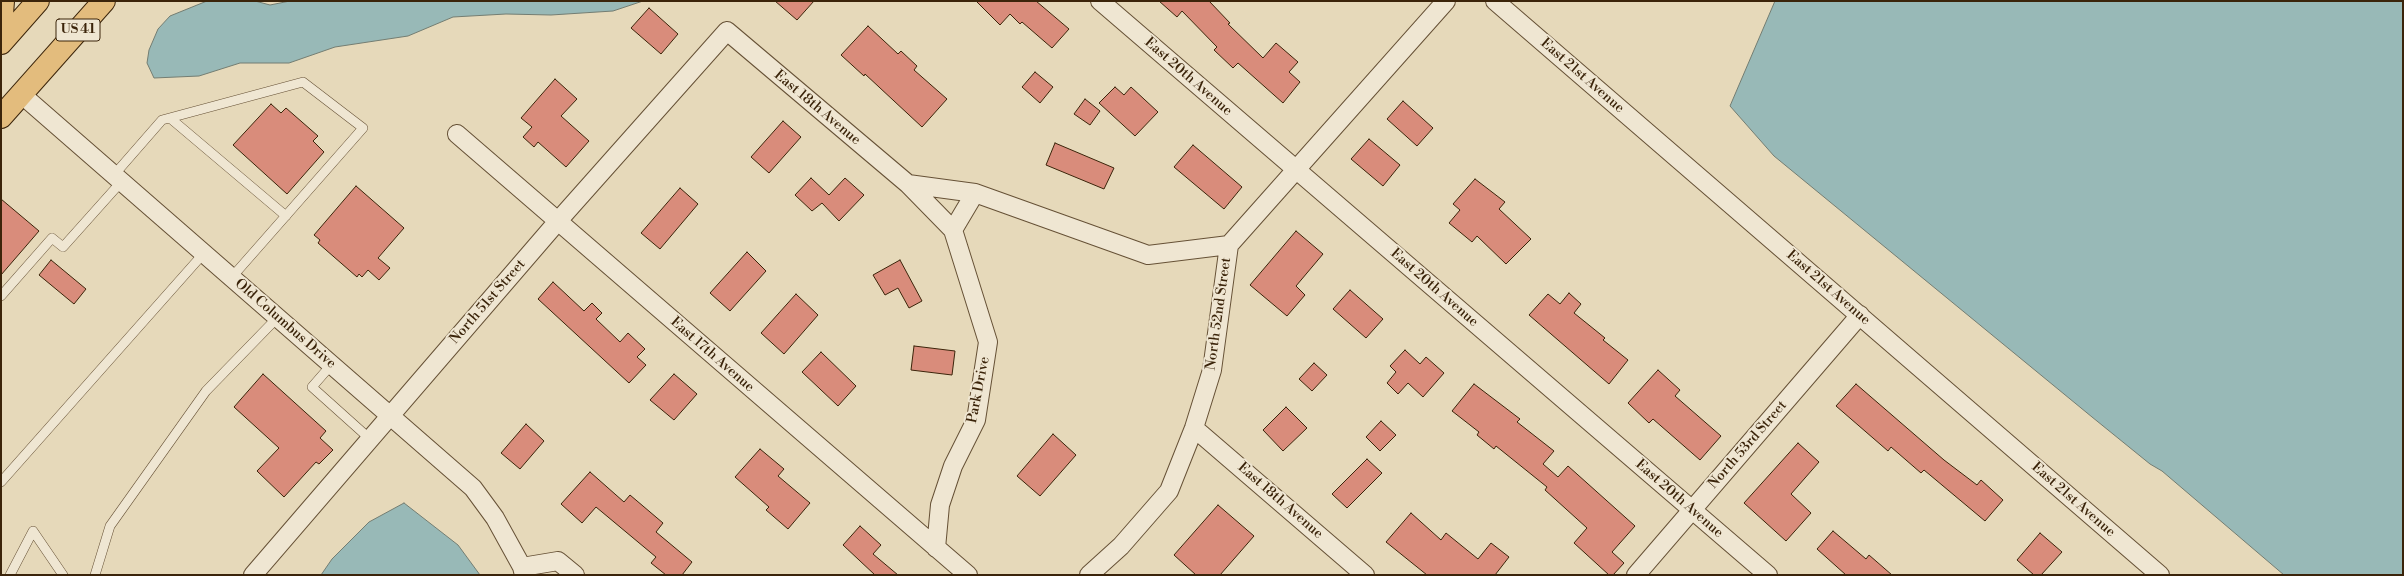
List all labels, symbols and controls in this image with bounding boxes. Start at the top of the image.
road number: US 41 [56,19,100,41]
street label: East 20th Avenue [1141,34,1235,120]
street label: East 21st Avenue [1537,35,1627,117]
street label: East 18th Avenue [770,67,864,149]
street label: East 20th Avenue [1387,245,1481,331]
street label: East 21st Avenue [1783,247,1873,329]
street label: North 51st Street [447,256,529,348]
street label: North 52nd Street [1203,256,1235,372]
street label: Old Columbus Drive [231,276,339,372]
street label: East 17th Avenue [667,314,757,396]
street label: Park Drive [964,355,994,425]
street label: North 53rd Street [1705,398,1791,492]
street label: East 20th Avenue [1632,456,1726,542]
street label: East 18th Avenue [1234,459,1326,543]
street label: East 21st Avenue [2028,459,2118,541]

